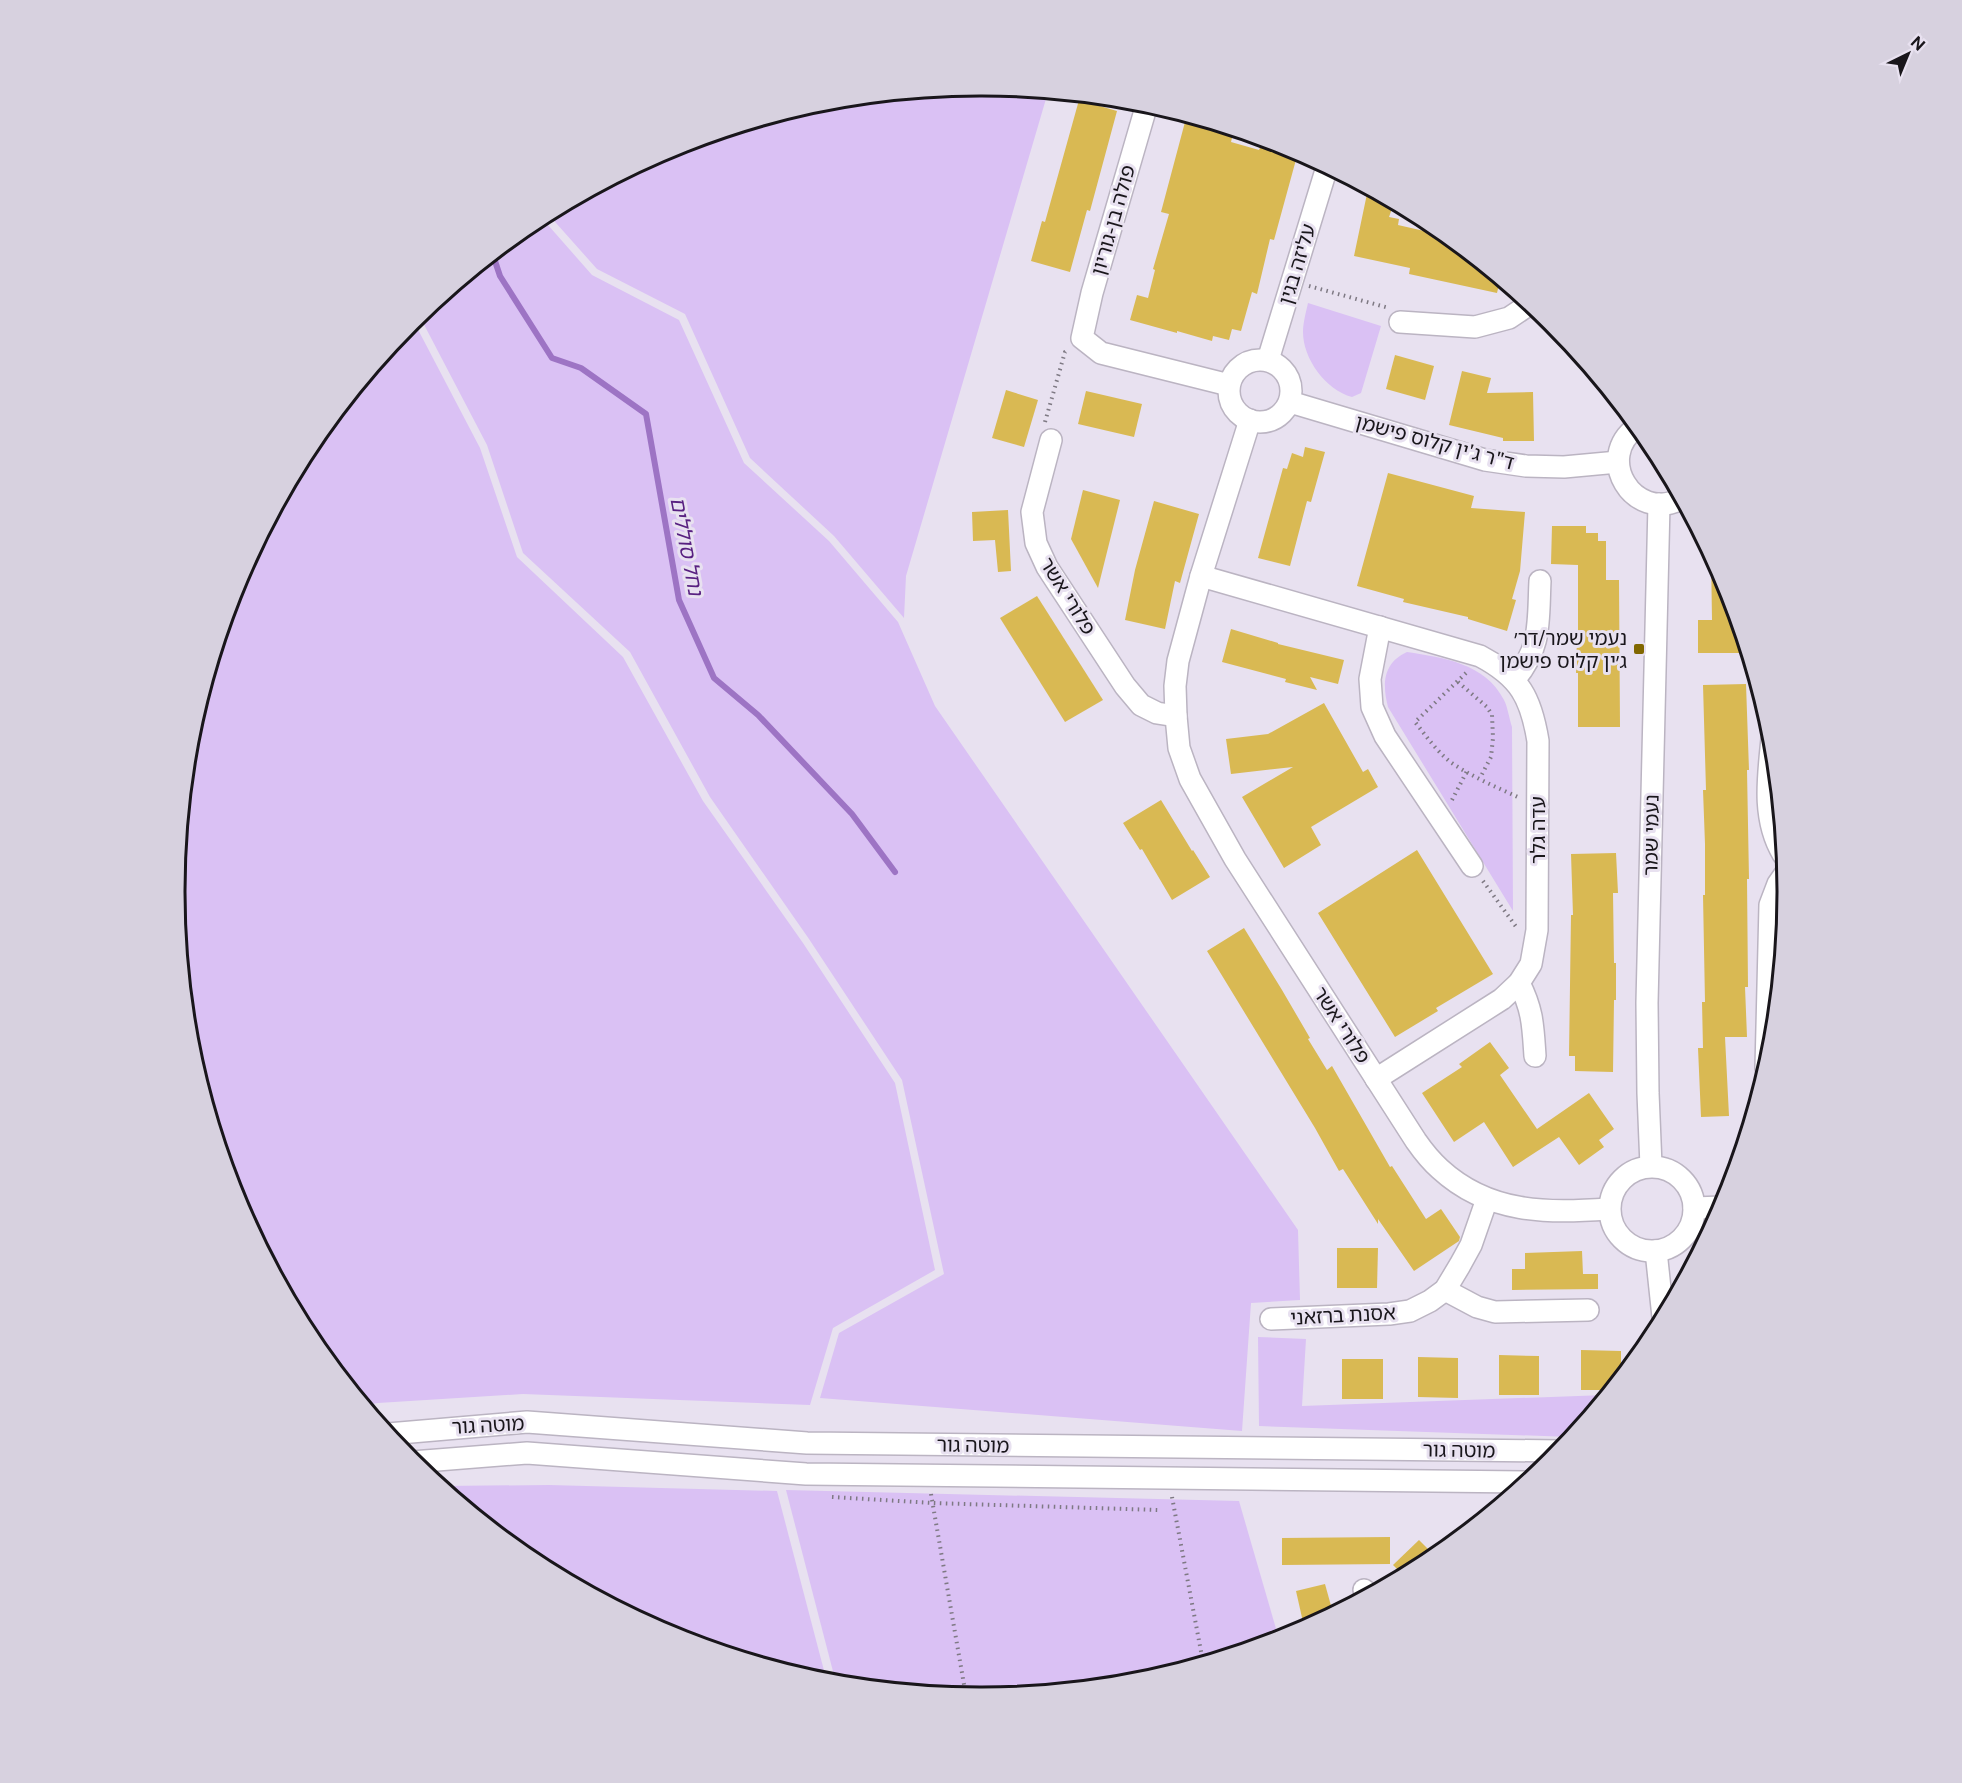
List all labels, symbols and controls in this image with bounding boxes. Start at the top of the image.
north arrow [1878,24,1938,84]
text: N [1907,32,1929,55]
street label: פולה בן-גוריון [1086,162,1140,278]
street label: עליזה בגין [1273,221,1321,307]
street label: ד"ר ג'ין קלוס פישמן [1353,409,1517,475]
water label: נחל סוללים [665,495,709,599]
street label: פלורי אשר [1035,553,1101,639]
place label: נעמי שמר/דר׳ ג׳ין קלוס פישמן [1500,626,1628,673]
marker: נעמי שמר/דר׳ ג׳ין קלוס פישמן [1632,642,1646,656]
street label: נעמי שמר [1638,794,1664,876]
street label: עדה גלר [1526,796,1550,864]
street label: פלורי אשר [1308,982,1376,1068]
street label: אסנת ברזאני [1290,1300,1396,1330]
street label: מוטה גור [451,1411,525,1439]
street label: מוטה גור [936,1432,1010,1458]
street label: מוטה גור [1422,1437,1496,1463]

